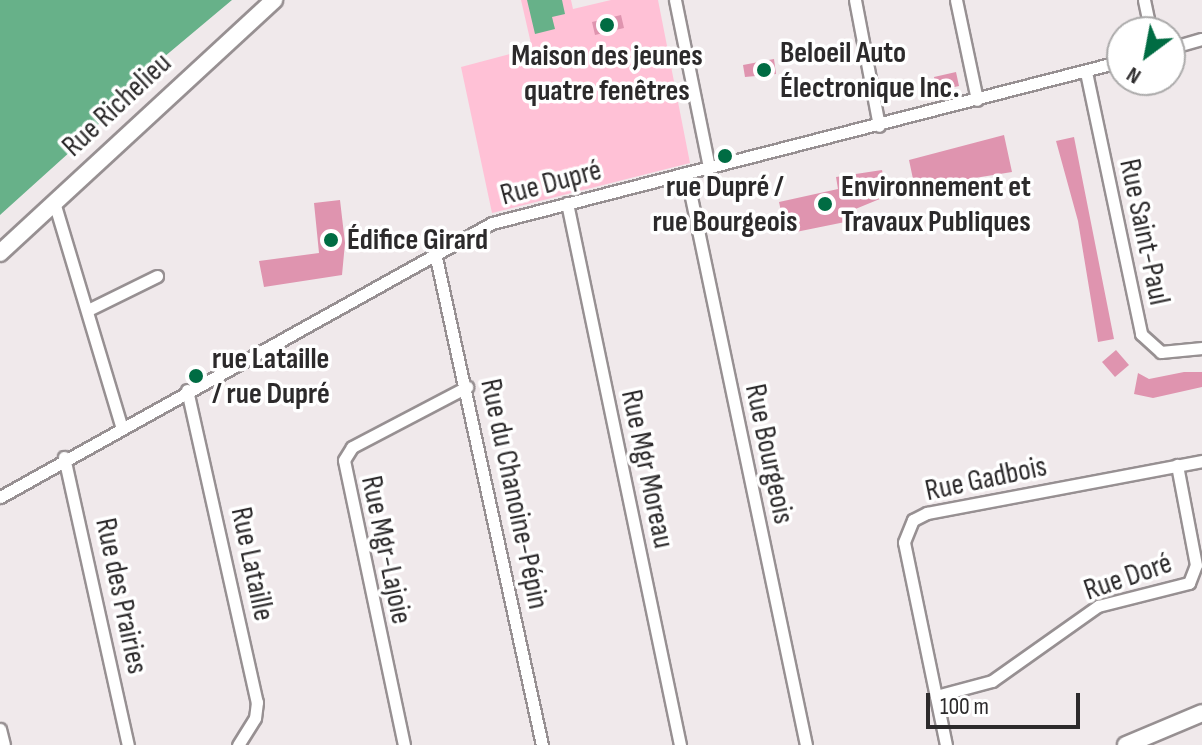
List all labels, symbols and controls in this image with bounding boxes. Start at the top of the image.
marker: Maison des jeunes quatre fenêtres [598,16,616,34]
north arrow [1106,16,1186,96]
place label: Beloeil Auto Électronique Inc. [780,35,959,106]
place label: Maison des jeunes quatre fenêtres [511,38,703,108]
street label: Rue Richelieu [55,45,179,165]
marker: Beloeil Auto Électronique Inc. [755,61,773,79]
text: N [1122,61,1146,90]
marker: rue Dupré / rue Bourgeois [716,147,734,165]
street label: Rue Dupré [497,152,605,214]
street label: Rue Saint-Paul [1111,156,1177,308]
place label: rue Dupré / rue Bourgeois [653,169,797,240]
place label: Environnement et Travaux Publiques [841,169,1031,240]
marker: Environnement et Travaux Publiques [816,195,834,213]
place label: Édifice Girard [347,222,488,258]
marker: Édifice Girard [322,231,340,249]
place label: rue Lataille / rue Dupré [212,341,330,412]
marker: rue Lataille / rue Dupré [187,367,205,385]
street label: Rue du Chanoine-Pépin [472,376,556,612]
street label: Rue Bourgeois [737,381,801,527]
street label: Rue Mgr Moreau [613,387,681,551]
street label: Rue Gadbois [922,449,1050,509]
street label: Rue Mgr-Lajoie [353,473,419,627]
street label: Rue Lataille [222,504,282,624]
street label: Rue des Prairies [87,515,155,677]
street label: Rue Doré [1079,545,1177,609]
scale bar [930,677,1084,727]
text: 100 m [940,692,989,721]

